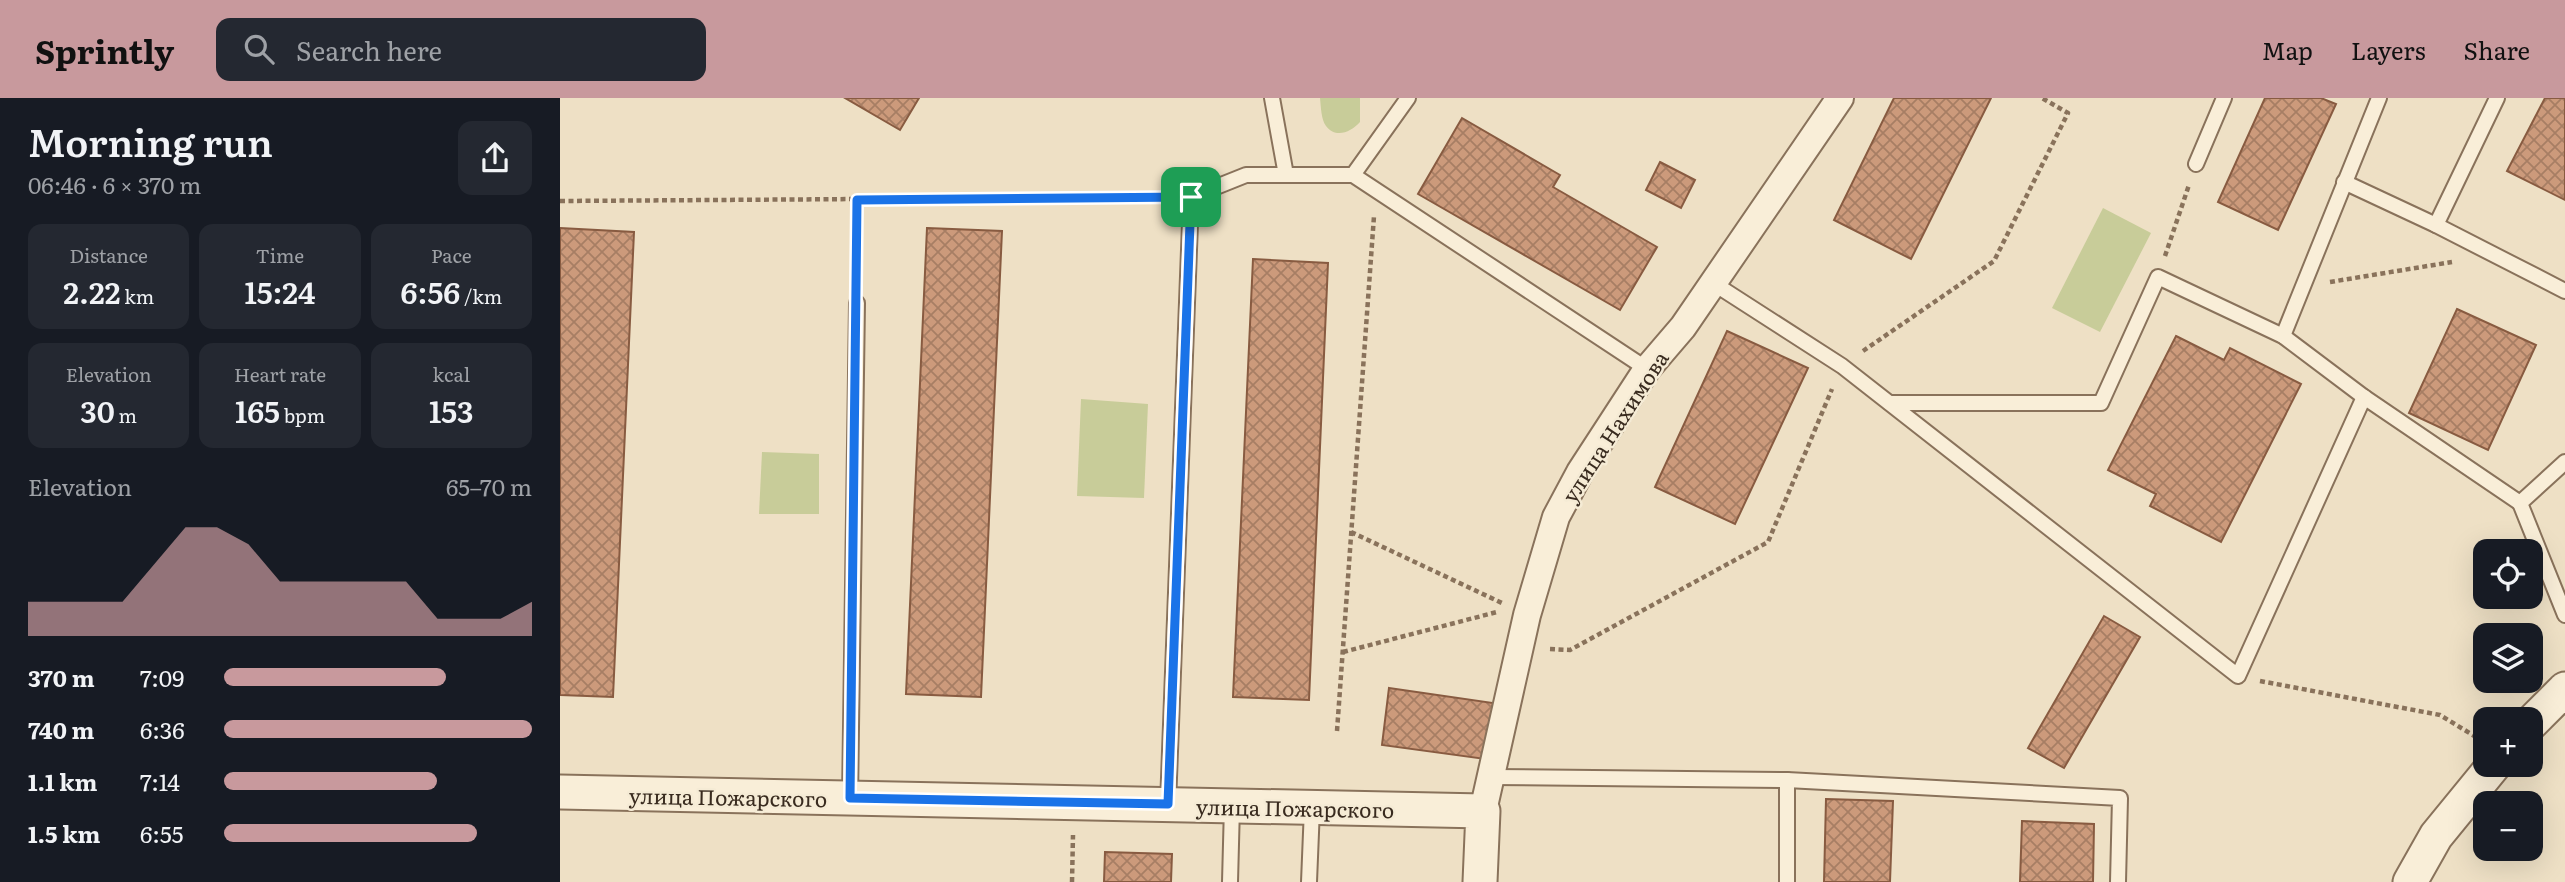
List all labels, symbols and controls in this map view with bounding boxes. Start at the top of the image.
search box [216,18,706,81]
text: Sprintly [35,25,174,74]
icon: search [240,30,278,68]
text: Search here [296,30,442,69]
text: Map [2262,32,2313,67]
text: Layers [2351,32,2425,67]
text: Share [2463,32,2530,67]
text: Morning run [28,112,273,169]
button: share [458,121,532,195]
text: 06:46 · 6 × 370 m [28,167,201,201]
pin [1161,167,1221,227]
icon: arrive [1172,178,1210,216]
text: Distance [69,241,148,269]
text: Time [256,241,304,269]
text: Pace [431,241,472,269]
text: 2.22 [63,269,120,313]
text: 15:24 [244,269,316,313]
text: 6:56 [401,269,460,313]
text: km [120,282,154,310]
text: /km [460,282,502,310]
street label: улица Нахимова [1553,343,1675,508]
text: Elevation [66,360,152,388]
text: Heart rate [234,360,326,388]
text: kcal [433,360,470,388]
text: 30 [80,388,115,432]
text: 165 [235,388,280,432]
text: 153 [429,388,474,432]
text: m [115,401,137,429]
text: bpm [280,401,325,429]
text: Elevation [28,469,132,503]
text: 65–70 m [446,469,532,503]
map controls [2473,539,2543,861]
button: locate [2473,539,2543,609]
button: layers [2473,623,2543,693]
text: 370 m [28,660,95,694]
text: 7:09 [140,660,184,694]
button: + [2473,707,2543,777]
text: 740 m [28,712,94,746]
text: 6:36 [140,712,185,746]
text: 1.1 km [28,764,98,798]
text: 7:14 [140,764,180,798]
street label: улица Пожарского [629,779,827,813]
street label: улица Пожарского [1196,790,1394,824]
button: − [2473,791,2543,861]
text: 1.5 km [28,816,101,850]
text: 6:55 [140,816,183,850]

